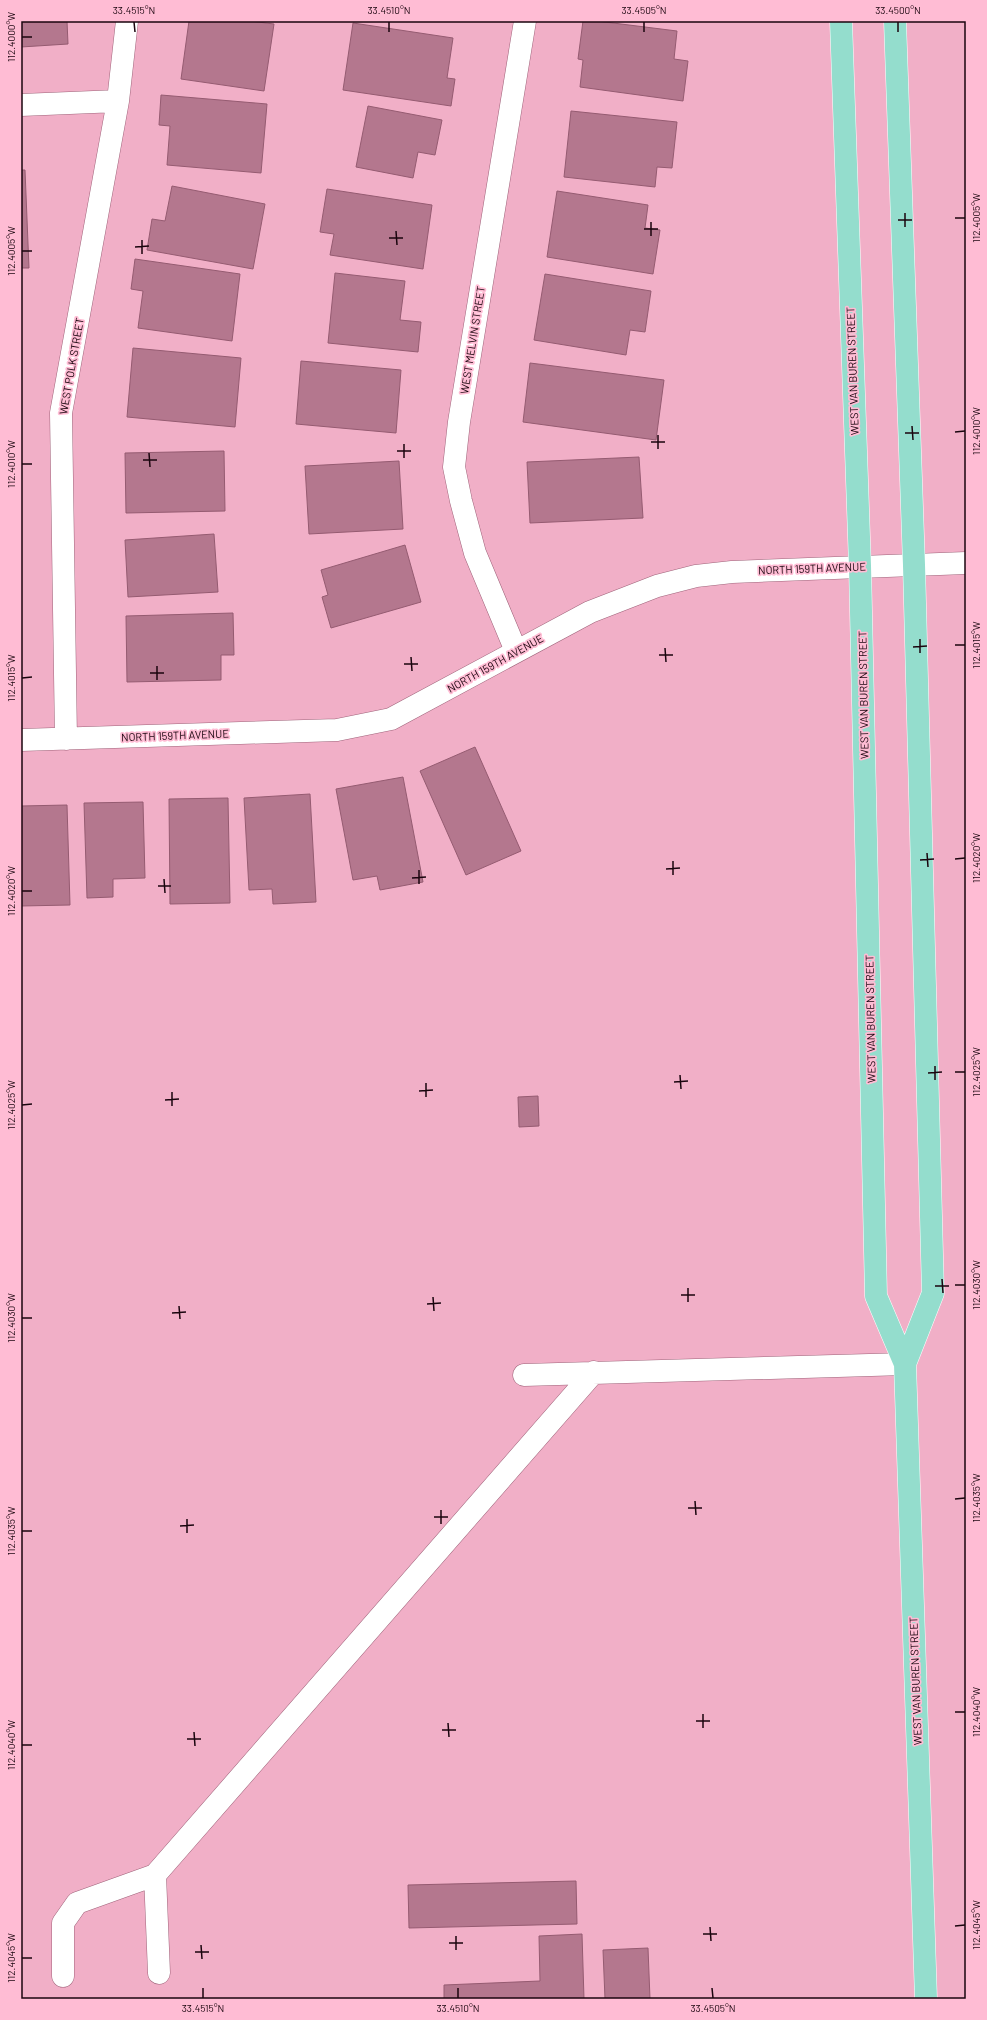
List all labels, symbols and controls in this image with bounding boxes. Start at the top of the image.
text: 33.4515°N [113,4,155,16]
text: 33.4510°N [367,4,411,16]
text: 33.4505°N [621,4,667,16]
text: 33.4500°N [875,4,921,16]
text: 112.4000°W [5,12,17,62]
text: 112.4005°W [970,193,982,243]
text: 112.4005°W [5,226,17,276]
street label: WEST MELVIN STREET [457,285,487,395]
street label: WEST VAN BUREN STREET [843,307,861,435]
street label: WEST POLK STREET [56,317,86,415]
text: 112.4010°W [970,407,982,455]
text: 112.4010°W [5,440,17,488]
street label: NORTH 159TH AVENUE [758,560,866,576]
text: 112.4015°W [970,621,982,669]
street label: NORTH 159TH AVENUE [445,631,546,695]
street label: WEST VAN BUREN STREET [855,631,871,759]
text: 112.4015°W [5,654,17,702]
street label: NORTH 159TH AVENUE [121,727,229,743]
text: 112.4020°W [970,833,982,883]
text: 112.4020°W [5,866,17,916]
street label: WEST VAN BUREN STREET [862,955,878,1083]
text: 112.4025°W [970,1047,982,1097]
text: 112.4025°W [5,1080,17,1130]
text: 112.4030°W [970,1260,982,1310]
text: 112.4030°W [5,1293,17,1343]
text: 112.4035°W [970,1473,982,1523]
text: 112.4035°W [5,1506,17,1556]
street label: WEST VAN BUREN STREET [906,1617,924,1745]
text: 112.4040°W [970,1687,982,1737]
text: 112.4040°W [5,1720,17,1770]
text: 112.4045°W [970,1900,982,1950]
text: 112.4045°W [5,1933,17,1983]
text: 33.4515°N [182,2002,224,2014]
text: 33.4510°N [436,2002,480,2014]
text: 33.4505°N [690,2002,736,2014]

